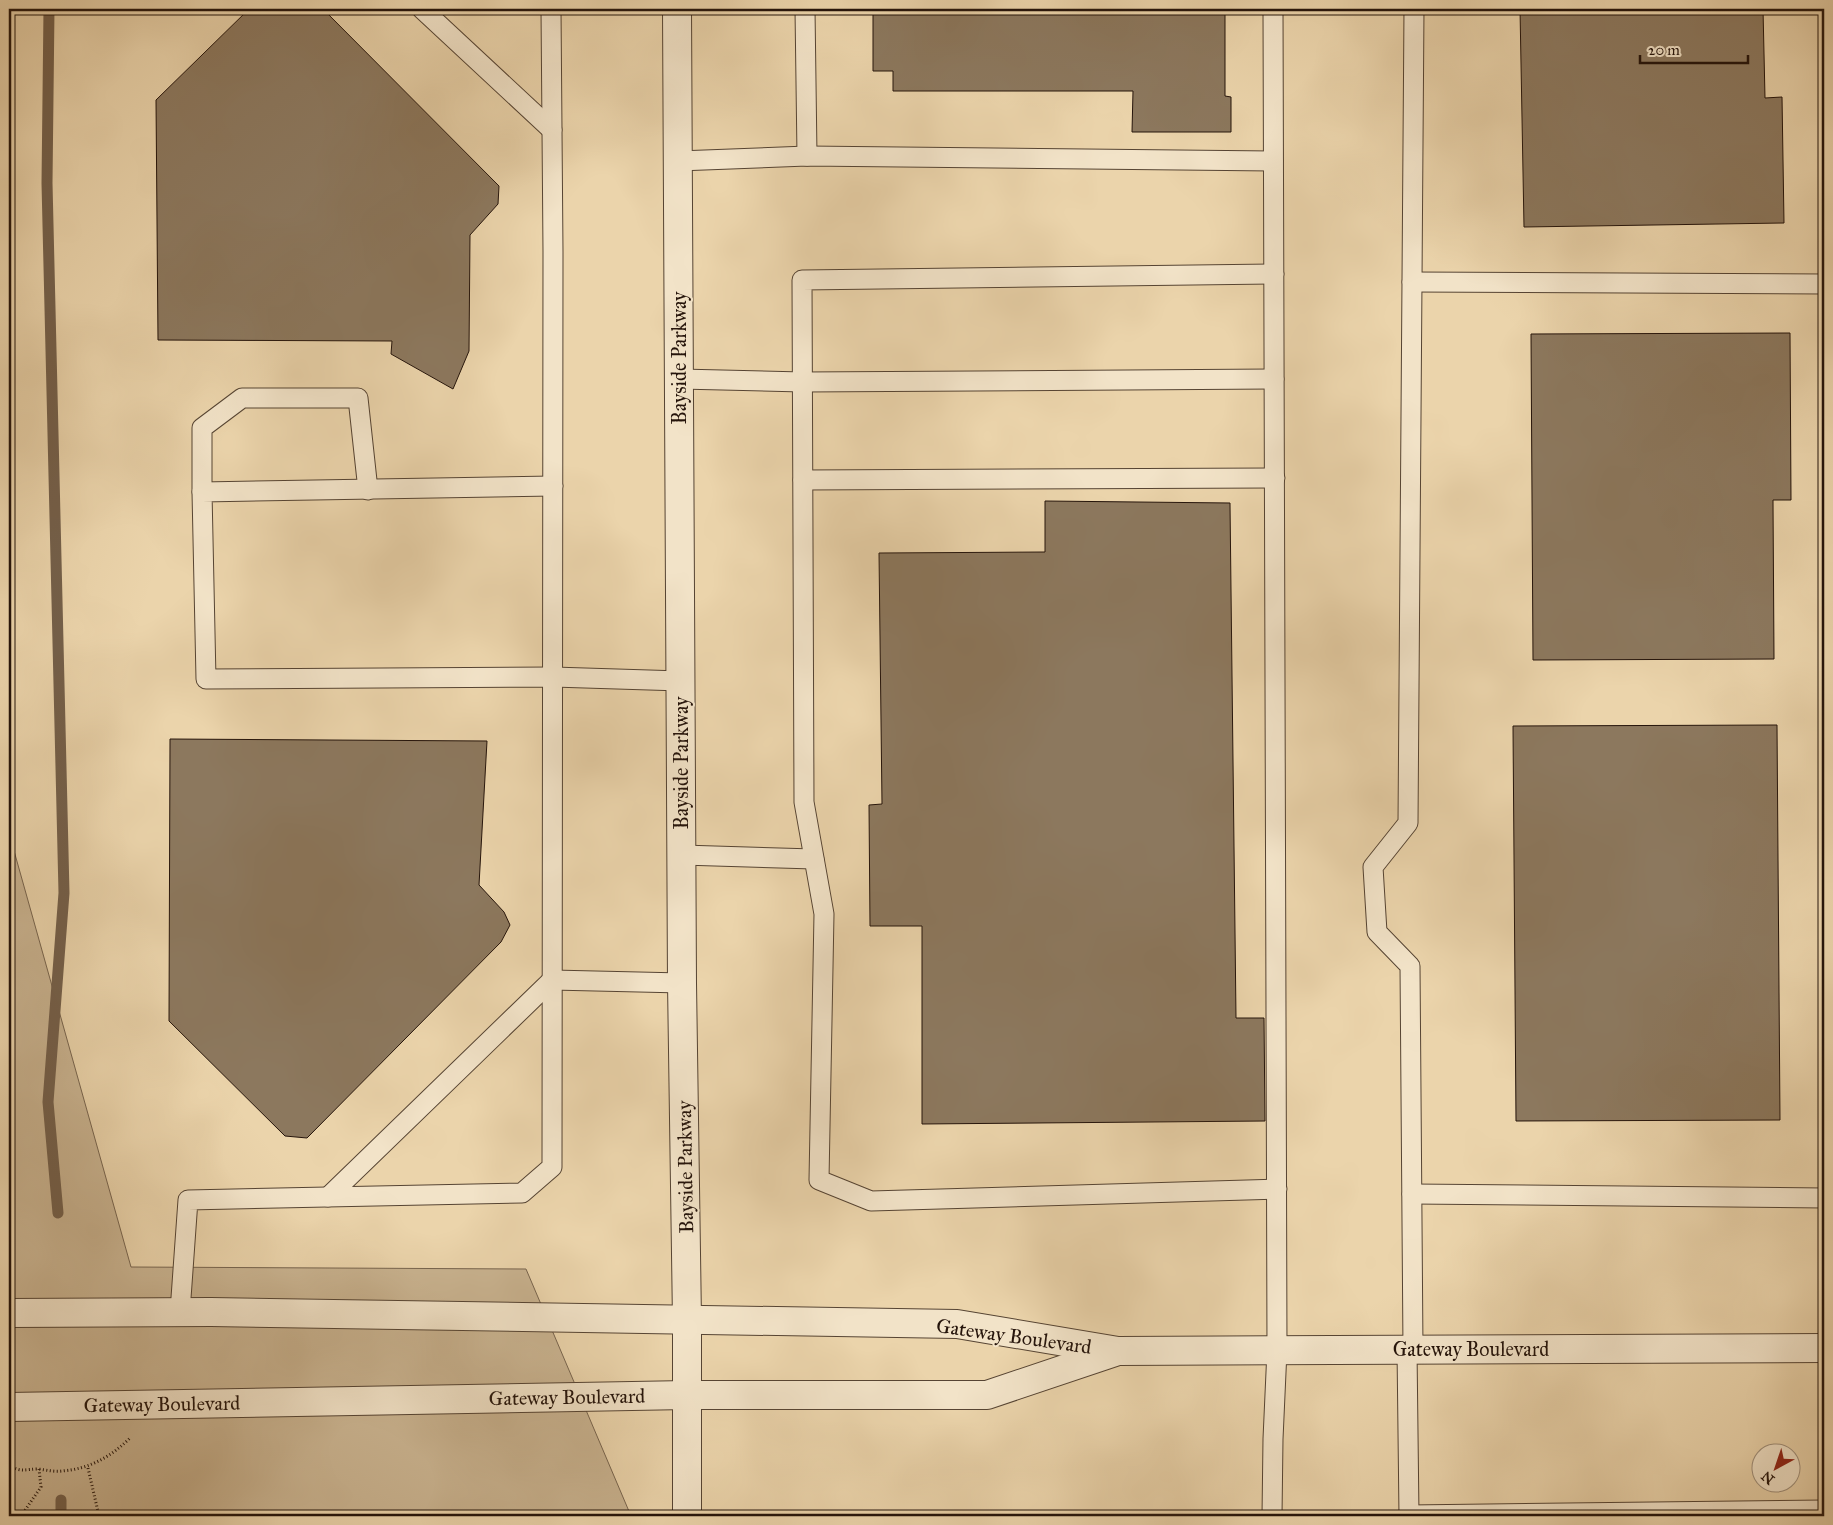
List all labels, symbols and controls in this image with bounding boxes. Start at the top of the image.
scale bar [1640,32,1748,64]
text: 20 m [1648,41,1680,59]
street label: Bayside Parkway [667,291,691,424]
street label: Bayside Parkway [669,696,693,829]
street label: Bayside Parkway [672,1100,698,1234]
street label: Gateway Boulevard [935,1313,1093,1359]
street label: Gateway Boulevard [1393,1337,1549,1361]
street label: Gateway Boulevard [489,1384,645,1410]
street label: Gateway Boulevard [84,1391,240,1417]
north arrow [1750,1442,1800,1492]
text: N [1758,1467,1778,1488]

